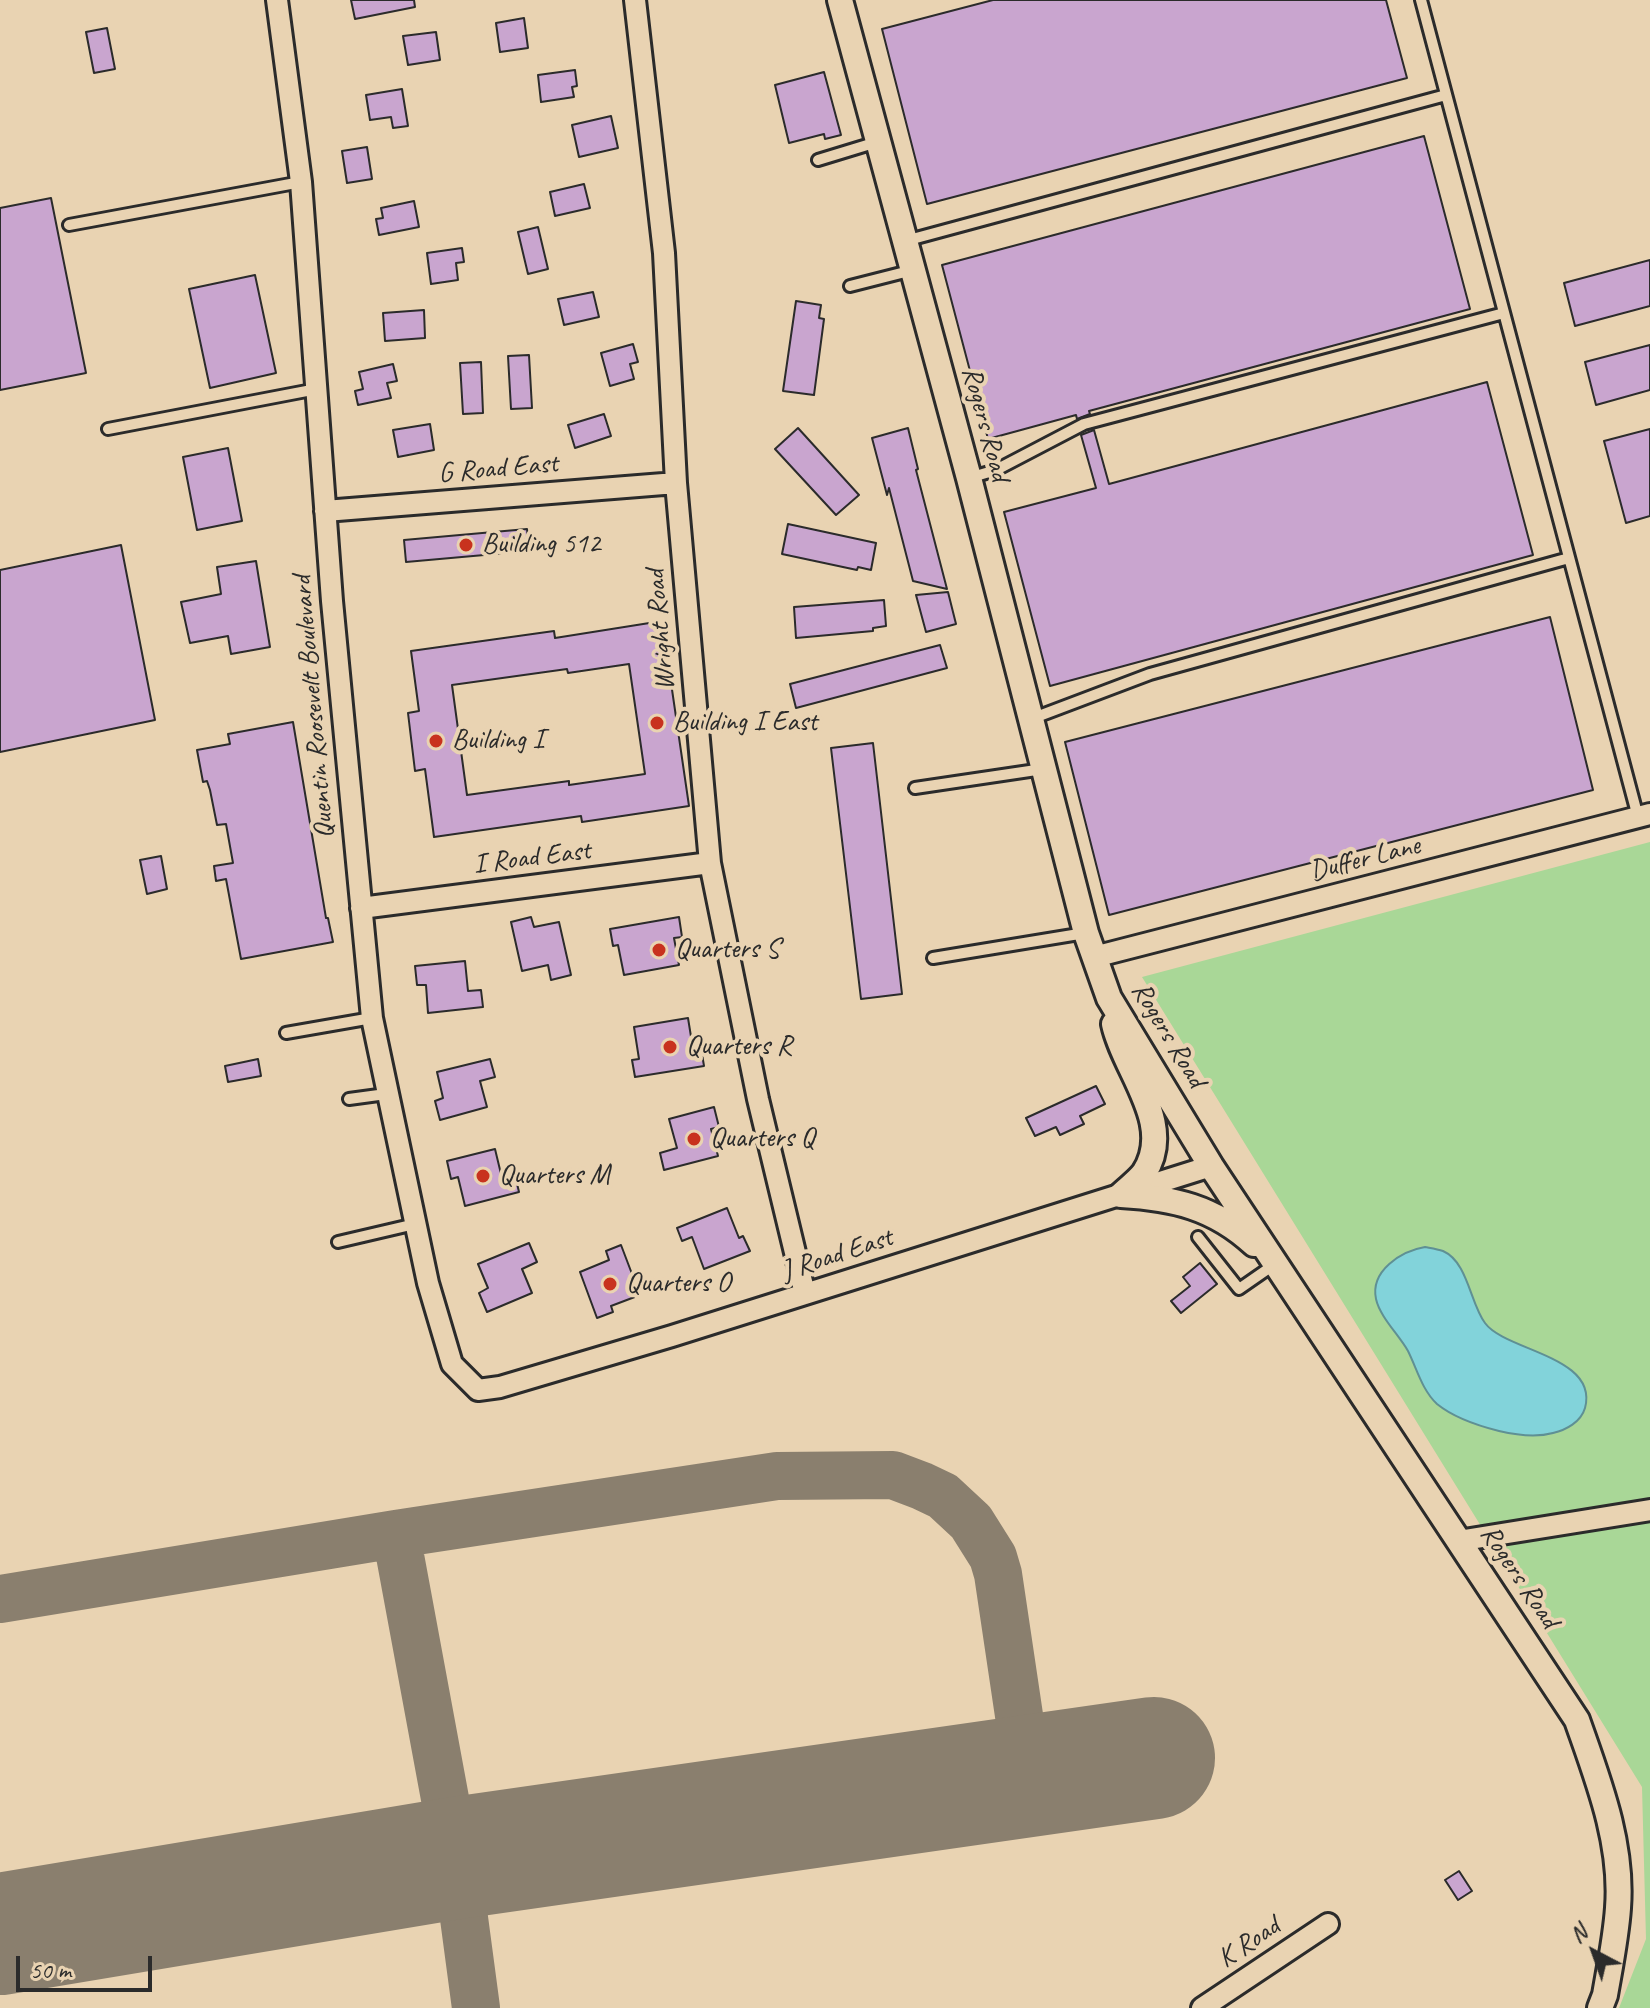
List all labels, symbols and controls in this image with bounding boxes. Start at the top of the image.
street label: Rogers Road [954,363,1016,485]
street label: G Road East [437,447,559,491]
place label: Building 512 [482,528,600,562]
marker: Building 512 [457,536,475,554]
street label: Wright Road [639,568,683,692]
street label: Quentin Roosevelt Boulevard [286,574,342,840]
place label: Building I East [673,706,817,740]
marker: Building I East [648,714,666,732]
place label: Building I [452,724,544,758]
marker: Building I [427,732,445,750]
street label: Duffer Lane [1306,829,1424,889]
street label: I Road East [472,834,592,882]
place label: Quarters S [675,933,779,967]
marker: Quarters S [650,941,668,959]
street label: Rogers Road [1123,976,1213,1094]
place label: Quarters R [686,1030,792,1064]
marker: Quarters R [661,1038,679,1056]
place label: Quarters Q [710,1122,815,1156]
marker: Quarters Q [685,1130,703,1148]
place label: Quarters M [499,1159,610,1193]
marker: Quarters M [474,1167,492,1185]
street label: J Road East [777,1221,897,1289]
place label: Quarters O [626,1267,730,1301]
marker: Quarters O [601,1275,619,1293]
street label: Rogers Road [1472,1519,1566,1635]
street label: K Road [1212,1910,1286,1976]
north arrow [1554,1912,1634,1992]
text: N [1564,1919,1593,1949]
scale bar [20,1940,156,1990]
text: 50 m [30,1955,71,1985]

